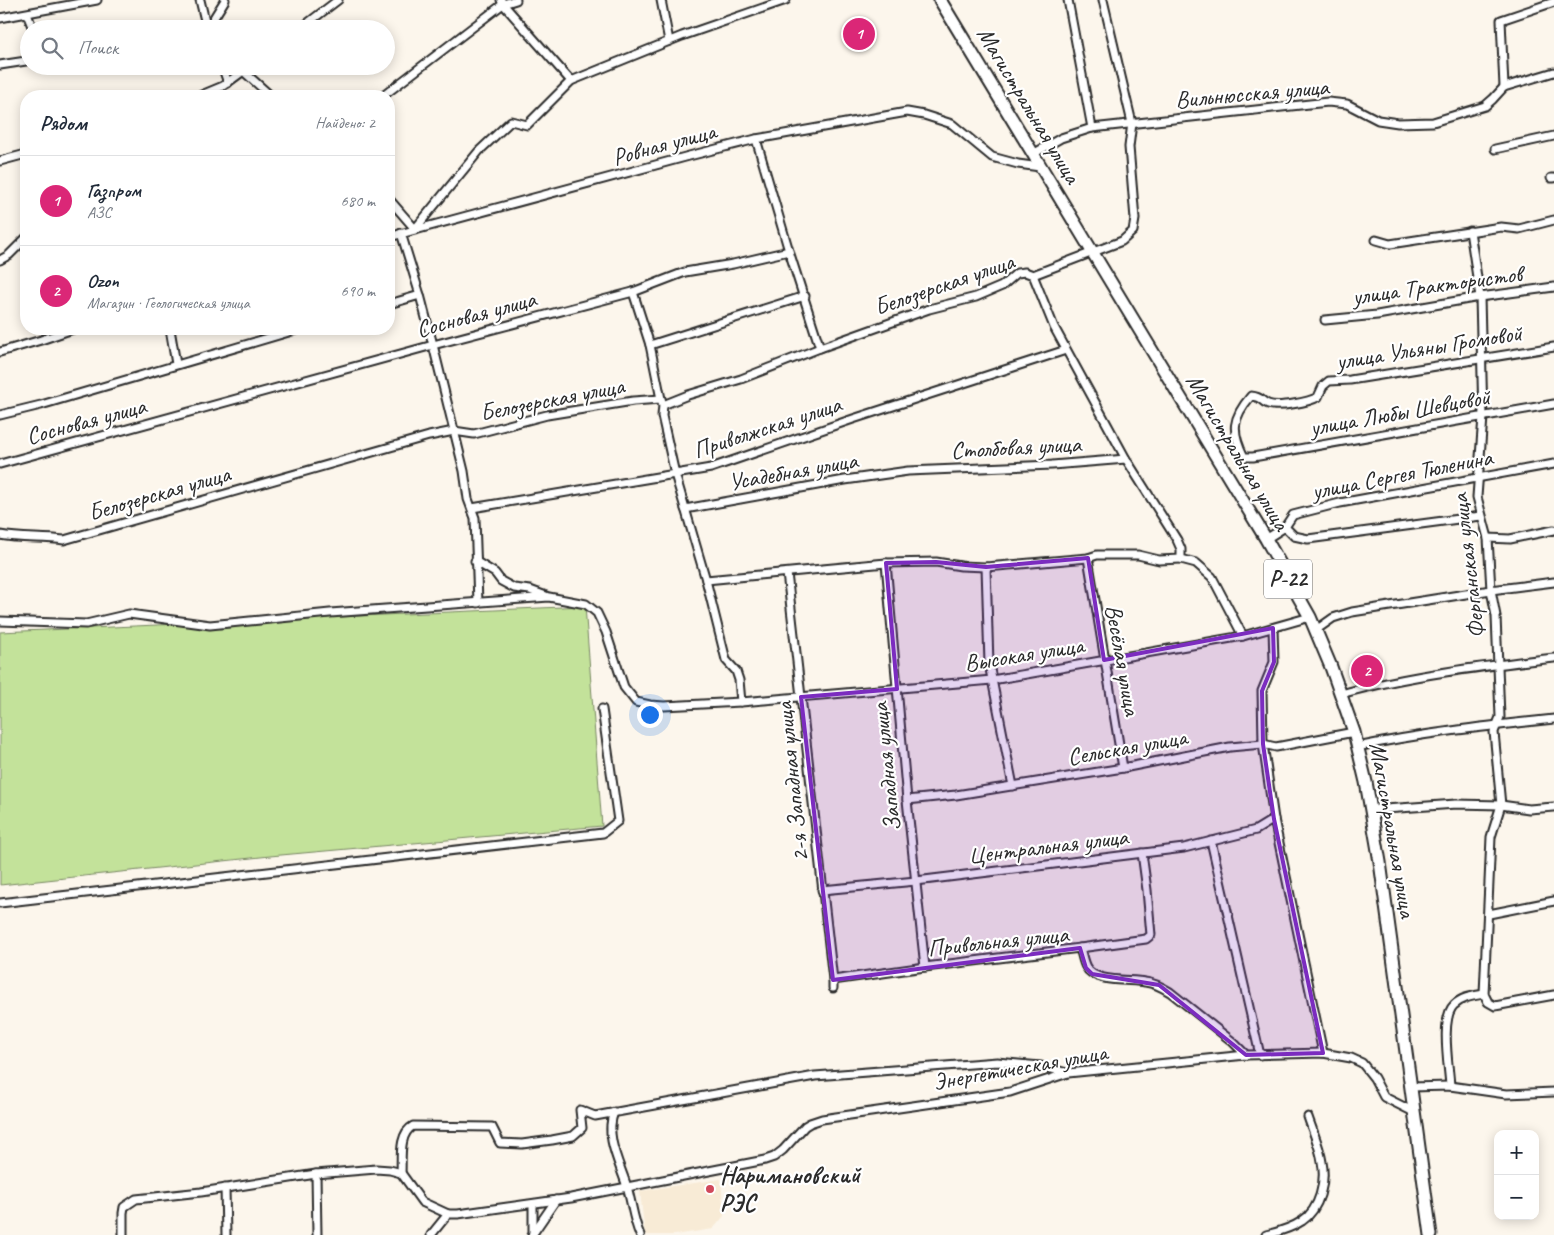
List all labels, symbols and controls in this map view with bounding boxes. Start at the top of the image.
pin: 1 [843,15,875,53]
search box [20,20,395,75]
street label: Магистральная улица [970,21,1088,190]
icon: search [38,34,66,62]
text: Поиск [78,36,118,60]
street label: Вильнюсская улица [1174,71,1331,115]
text: Рядом [40,110,87,136]
text: Найдено: 2 [315,113,375,133]
street label: Ровная улица [609,115,721,172]
text: Газпром [87,179,141,203]
text: 1 [52,191,60,211]
text: 680 m [341,191,375,211]
text: АЗС [87,203,111,223]
street label: Белозерская улица [870,246,1019,322]
street label: улица Трактористов [1348,258,1528,312]
text: Ozon [87,269,119,293]
text: 2 [52,281,60,301]
text: 690 m [341,281,375,301]
street label: Сосновая улица [413,283,541,344]
text: Магазин · Геологическая улица [87,293,250,313]
street label: улица Ульяны Громовой [1332,317,1526,377]
street label: Магистральная улица [1179,368,1297,537]
street label: Белозерская улица [477,370,628,428]
street label: улица Любы Шевцовой [1306,381,1494,443]
street label: Приволжская улица [689,388,846,465]
street label: Сосновая улица [23,390,151,451]
street label: Столбовая улица [950,429,1083,465]
street label: улица Сергея Тюленина [1307,442,1496,507]
street label: Усадебная улица [726,445,861,497]
street label: Белозерская улица [85,458,235,528]
street label: Ферганская улица [1444,491,1492,640]
road number: Р-22 [1264,560,1312,598]
street label: Весёлая улица [1098,602,1148,719]
street label: Высокая улица [962,629,1088,678]
pin: 2 [1351,652,1383,690]
street label: 2-я Западная улица [769,699,815,863]
street label: Западная улица [864,700,908,833]
your location [637,702,663,728]
street label: Сельская улица [1065,721,1191,772]
street label: Магистральная улица [1363,740,1423,921]
street label: Центральная улица [966,821,1131,871]
street label: Привольная улица [926,919,1071,963]
street label: Энергетическая улица [931,1037,1112,1097]
map controls [1494,1130,1539,1220]
button: + [1494,1130,1539,1175]
place label: Наримановский РЭС [720,1160,862,1218]
button: − [1494,1175,1539,1220]
marker: Наримановский РЭС [704,1183,716,1195]

